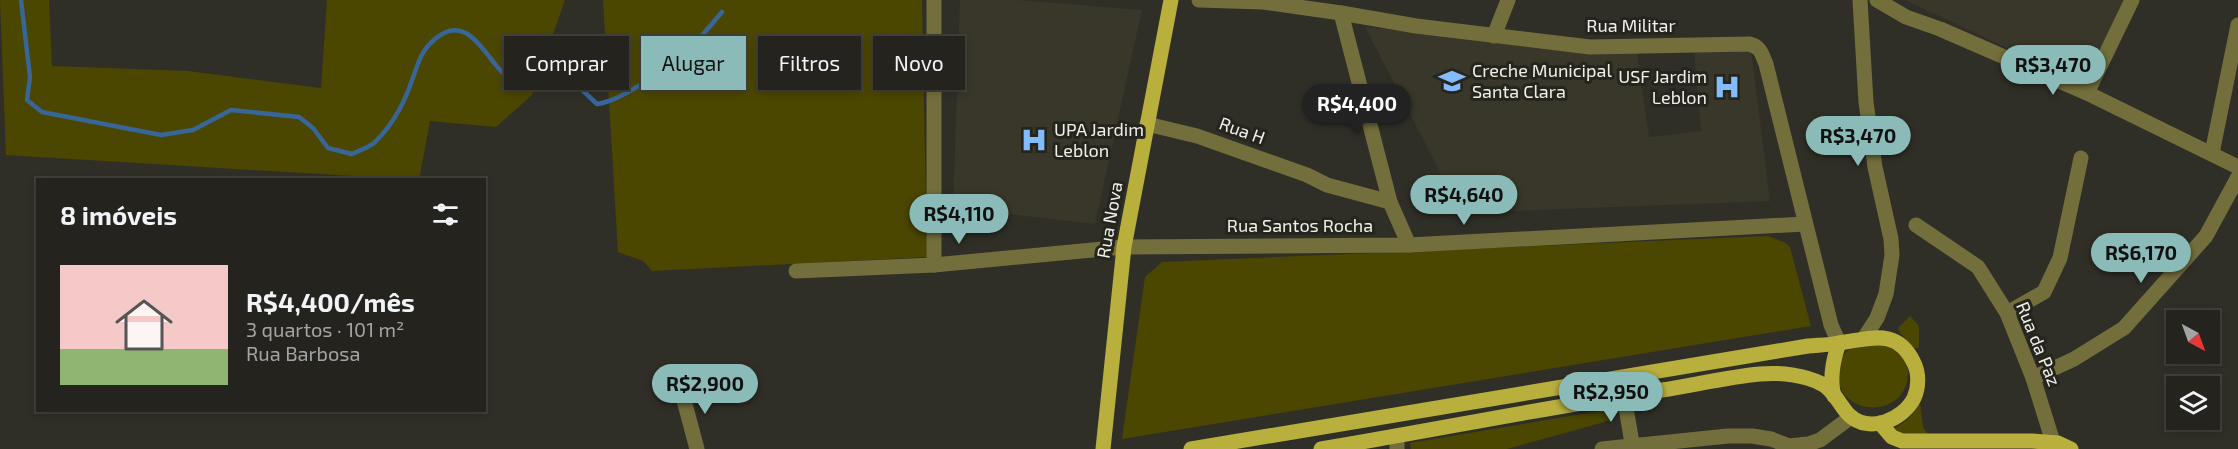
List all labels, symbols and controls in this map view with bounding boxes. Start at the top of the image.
street label: Rua Militar [1586,14,1676,36]
chip: Comprar [504,36,629,90]
chip: Alugar [641,36,746,90]
chip: Filtros [758,36,861,90]
chip: Novo [873,36,965,90]
pin: R$3,470 [1998,45,2108,96]
text: R$3,470 [2015,52,2091,76]
place label: Creche Municipal Santa Clara [1472,59,1612,102]
place label: USF Jardim Leblon [1618,65,1707,108]
school or university icon: Creche Municipal Santa Clara [1437,66,1467,96]
hospital icon: USF Jardim Leblon [1712,72,1742,102]
pin: R$4,400 [1302,84,1412,135]
text: R$4,400 [1317,91,1397,115]
street label: Rua H [1216,112,1268,148]
pin: R$3,470 [1803,116,1913,167]
place label: UPA Jardim Leblon [1054,118,1144,161]
text: R$3,470 [1820,123,1896,147]
hospital icon: UPA Jardim Leblon [1019,125,1049,155]
pin: R$4,640 [1409,175,1519,226]
street label: Rua Nova [1091,180,1127,260]
text: R$4,640 [1424,182,1504,206]
pin: R$4,110 [904,194,1014,245]
icon: filters [429,198,462,231]
text: 8 imóveis [60,199,177,230]
text: R$4,110 [923,201,995,225]
street label: Rua Santos Rocha [1227,214,1373,236]
pin: R$6,170 [2086,233,2196,284]
text: R$6,170 [2105,240,2177,264]
text: R$4,400/mês [246,286,415,317]
icon: home [108,289,180,361]
street label: Rua da Paz [2012,298,2066,389]
north arrow [2166,310,2220,364]
map controls [2166,310,2220,430]
text: 3 quartos · 101 m² [246,317,404,341]
text: Rua Barbosa [246,341,361,365]
pin: R$2,900 [650,364,760,415]
text: R$2,900 [666,371,744,395]
pin: R$2,950 [1556,372,1666,423]
button: layers [2166,376,2220,430]
text: R$2,950 [1573,379,1649,403]

